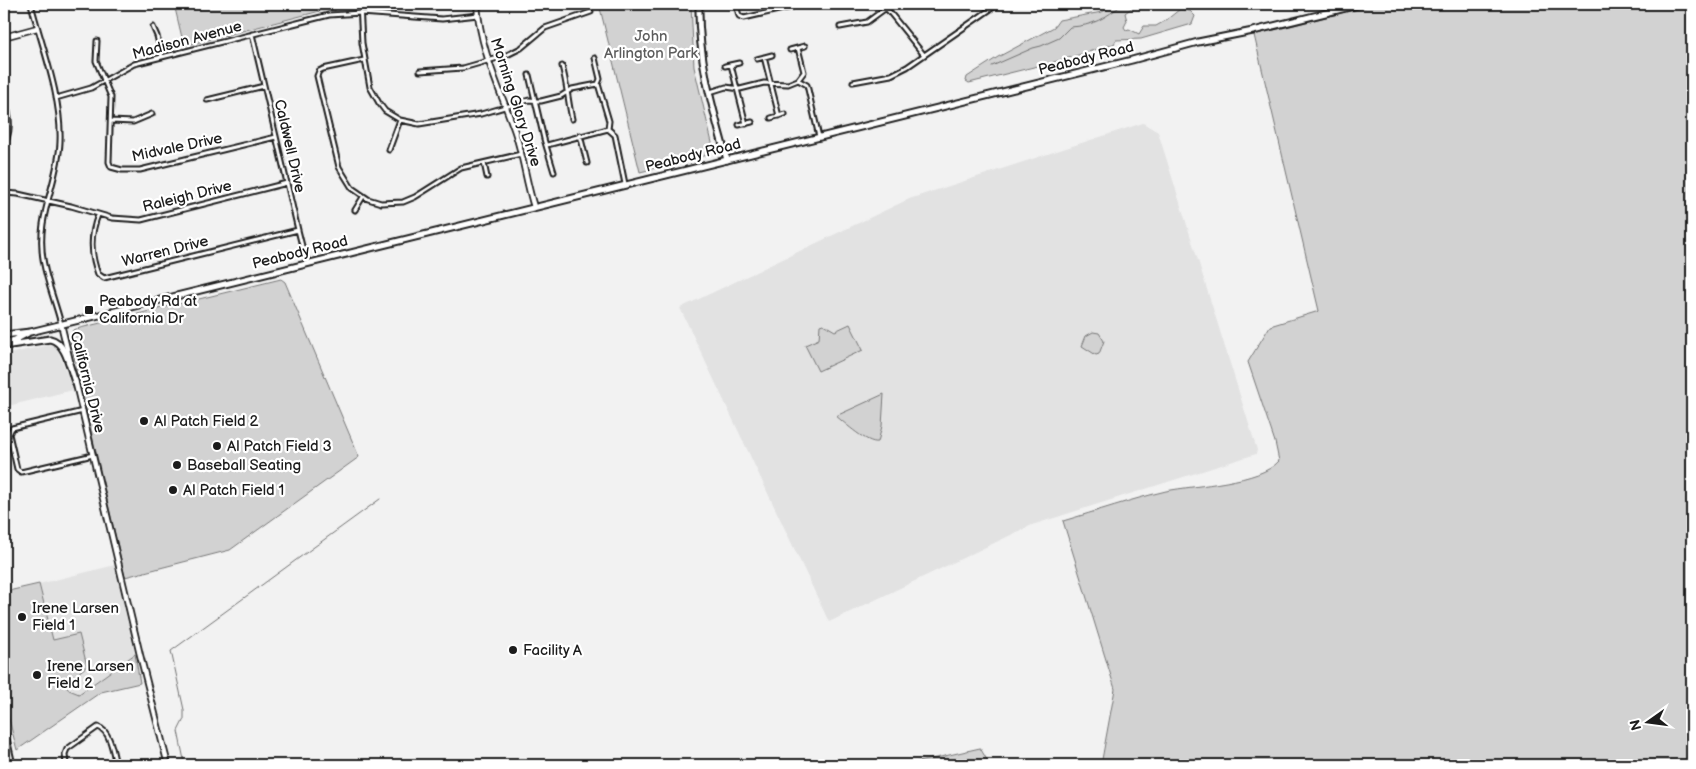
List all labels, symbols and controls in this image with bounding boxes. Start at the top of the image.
street label: Madison Avenue [130,17,244,64]
park label: John Arlington Park [604,27,699,63]
street label: Morning Glory Drive [486,35,545,169]
street label: Peabody Road [1036,37,1136,80]
street label: Caldwell Drive [270,98,310,195]
street label: Midvale Drive [130,129,224,166]
street label: Peabody Road [643,134,743,177]
street label: Raleigh Drive [141,176,234,217]
street label: Peabody Road [250,231,350,274]
street label: Warren Drive [120,232,210,271]
place label: Peabody Rd at California Dr [99,292,197,328]
marker: Peabody Rd at California Dr [83,304,95,316]
street label: California Drive [66,329,109,435]
place label: Al Patch Field 2 [154,412,259,431]
marker: Al Patch Field 2 [138,415,150,427]
place label: Al Patch Field 3 [227,437,332,456]
marker: Al Patch Field 3 [211,440,223,452]
place label: Baseball Seating [187,456,301,475]
marker: Baseball Seating [171,459,183,471]
place label: Al Patch Field 1 [183,481,284,500]
marker: Al Patch Field 1 [167,484,179,496]
place label: Irene Larsen Field 1 [32,599,119,635]
marker: Irene Larsen Field 1 [16,611,28,623]
place label: Facility A [523,641,583,660]
marker: Facility A [507,644,519,656]
place label: Irene Larsen Field 2 [47,657,134,693]
marker: Irene Larsen Field 2 [31,669,43,681]
north arrow [1624,696,1674,746]
text: N [1626,718,1645,732]

